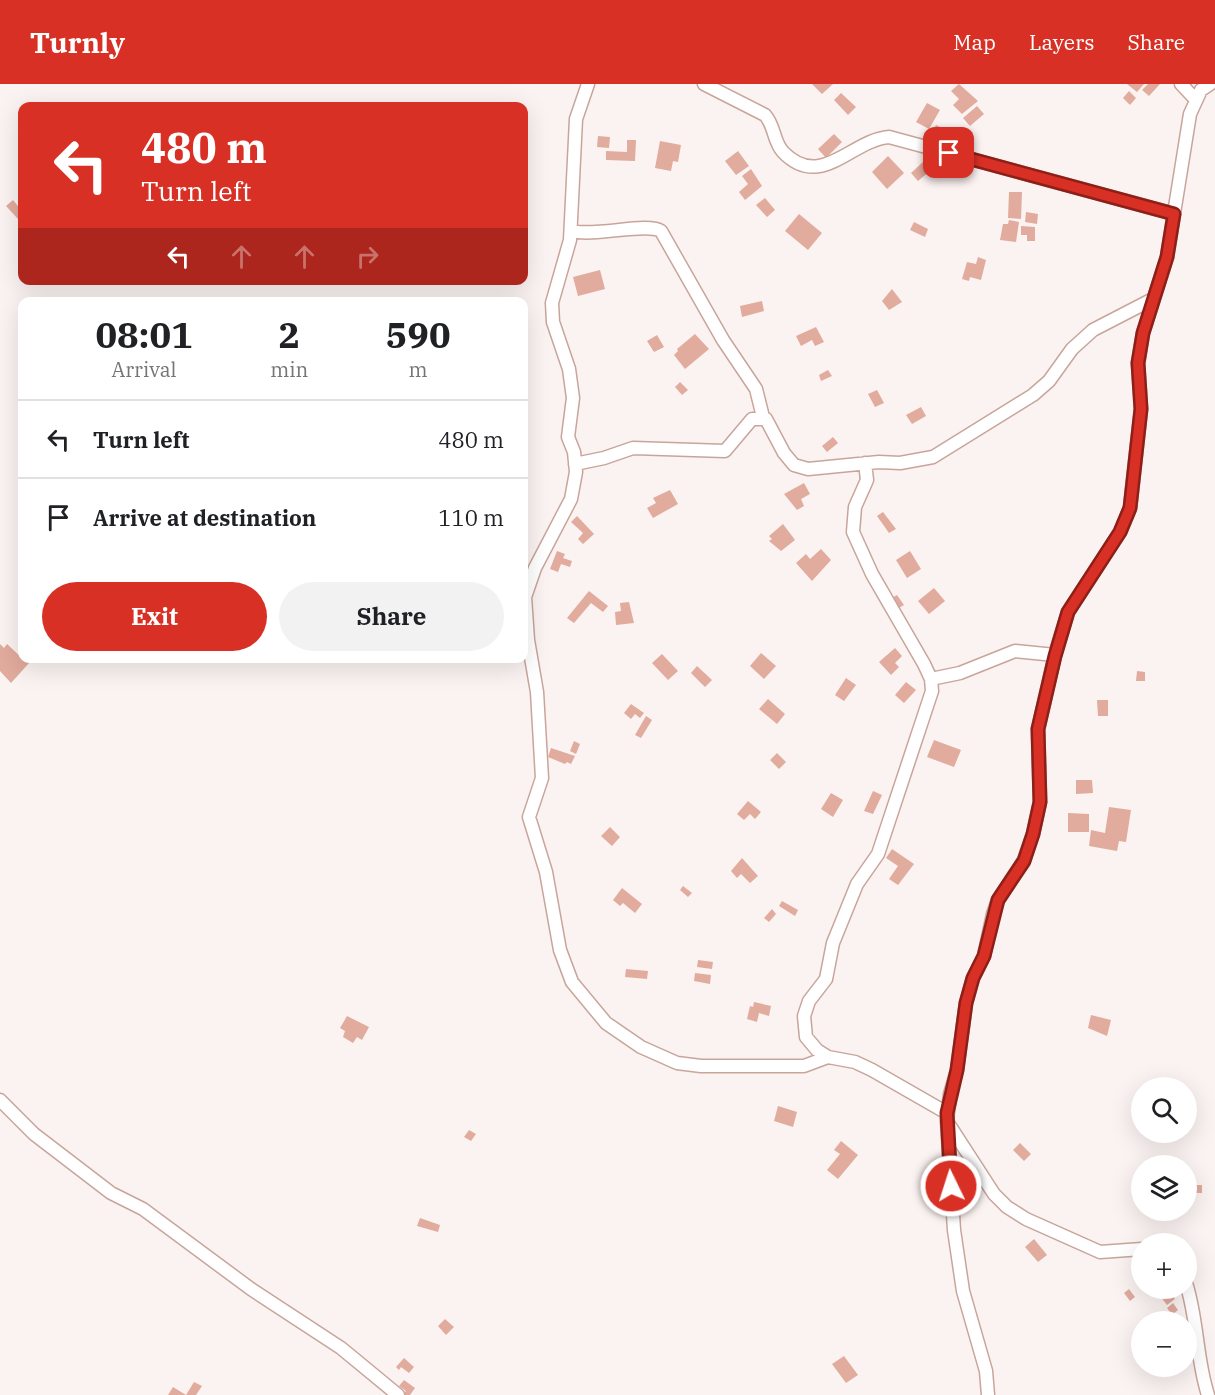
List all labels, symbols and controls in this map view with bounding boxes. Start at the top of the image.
text: Turnly [30,24,125,61]
text: Map [953,28,996,56]
text: Layers [1029,28,1095,56]
text: Share [1128,28,1185,56]
text: 480 m [141,120,267,175]
icon: left [42,126,120,204]
pin [923,127,974,178]
icon: arrive [932,136,965,169]
text: Turn left [141,173,252,208]
icon: left [162,240,195,273]
icon: ahead [225,240,258,273]
icon: ahead [288,240,321,273]
icon: right [351,240,384,273]
text: 08:01 [95,311,193,358]
text: 2 [278,311,300,358]
text: 590 [386,311,451,358]
text: Arrival [112,356,177,383]
text: min [270,356,308,383]
text: m [409,356,428,383]
icon: left [42,423,75,456]
text: Turn left [93,425,189,454]
text: 480 m [438,425,504,454]
icon: arrive [42,501,75,534]
text: Arrive at destination [93,503,316,532]
text: 110 m [438,503,504,532]
button: Exit [42,582,267,651]
button: Share [279,582,504,651]
map controls [1131,1077,1197,1377]
button: search [1131,1077,1197,1143]
position arrow [919,1154,983,1218]
button: layers [1131,1155,1197,1221]
button: + [1131,1233,1197,1299]
button: − [1131,1311,1197,1377]

